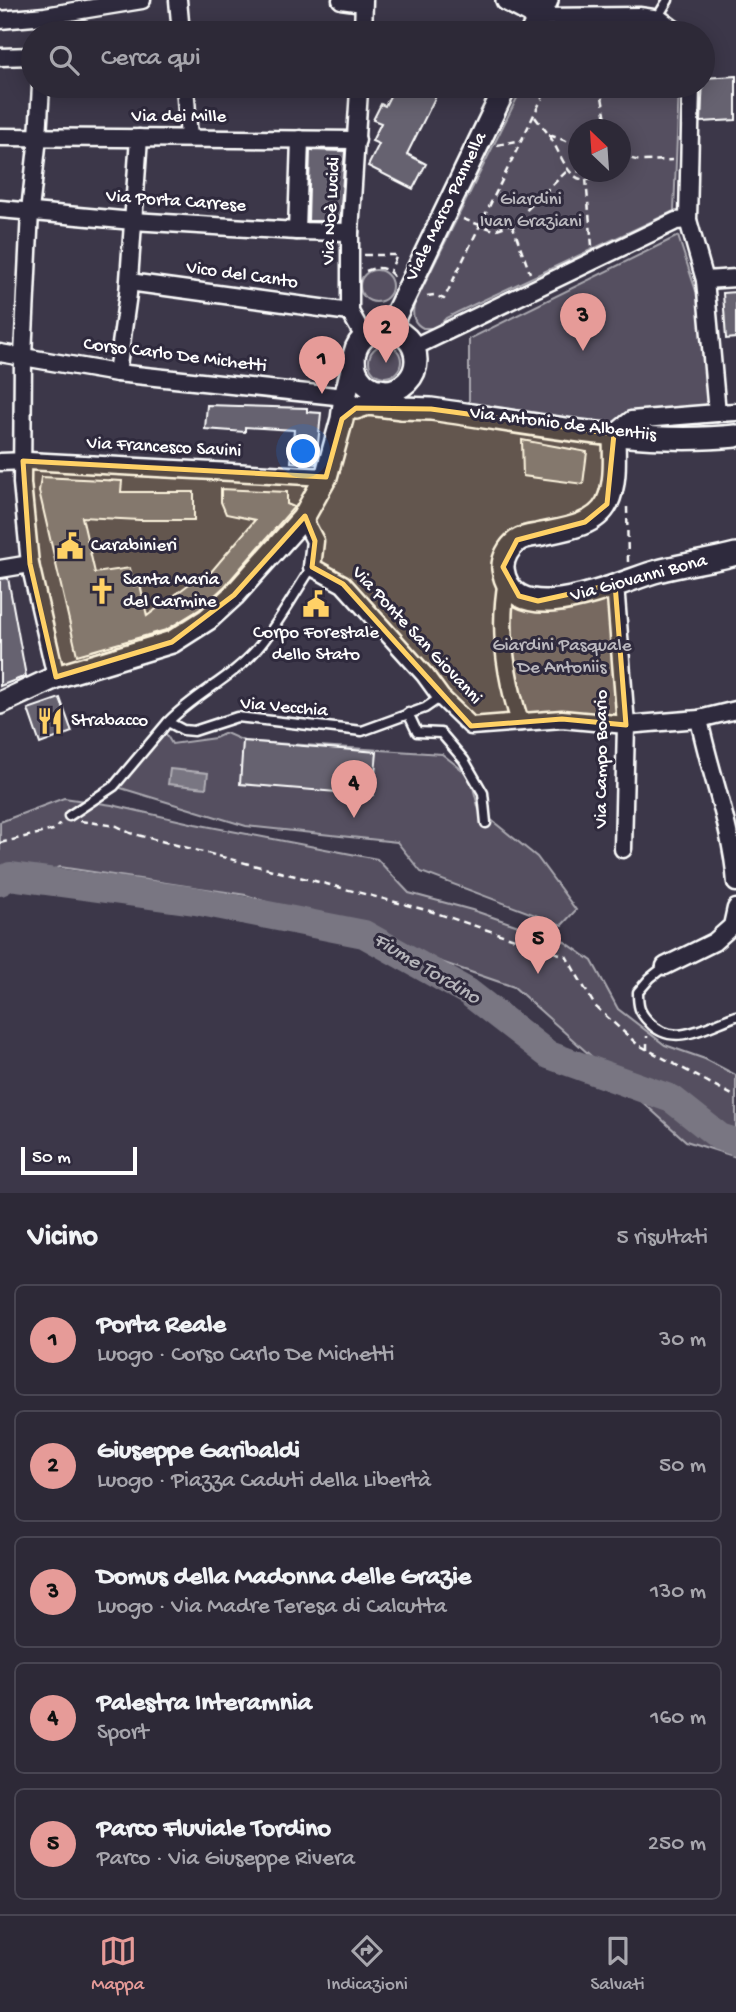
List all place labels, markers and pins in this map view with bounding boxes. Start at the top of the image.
pin: 3 [560,293,606,351]
pin: 2 [363,305,409,363]
pin: 1 [299,336,345,394]
public building icon: Carabinieri [55,531,85,561]
place label: Carabinieri [91,535,177,558]
place label: Santa Maria del Carmine [123,569,221,614]
church icon: Santa Maria del Carmine [87,576,117,606]
public building icon: Corpo Forestale dello Stato [301,589,331,619]
place label: Corpo Forestale dello Stato [253,622,379,667]
restaurant icon: Strabacco [35,706,65,736]
place label: Strabacco [71,710,148,733]
pin: 4 [331,760,377,818]
pin: 5 [515,916,561,974]

